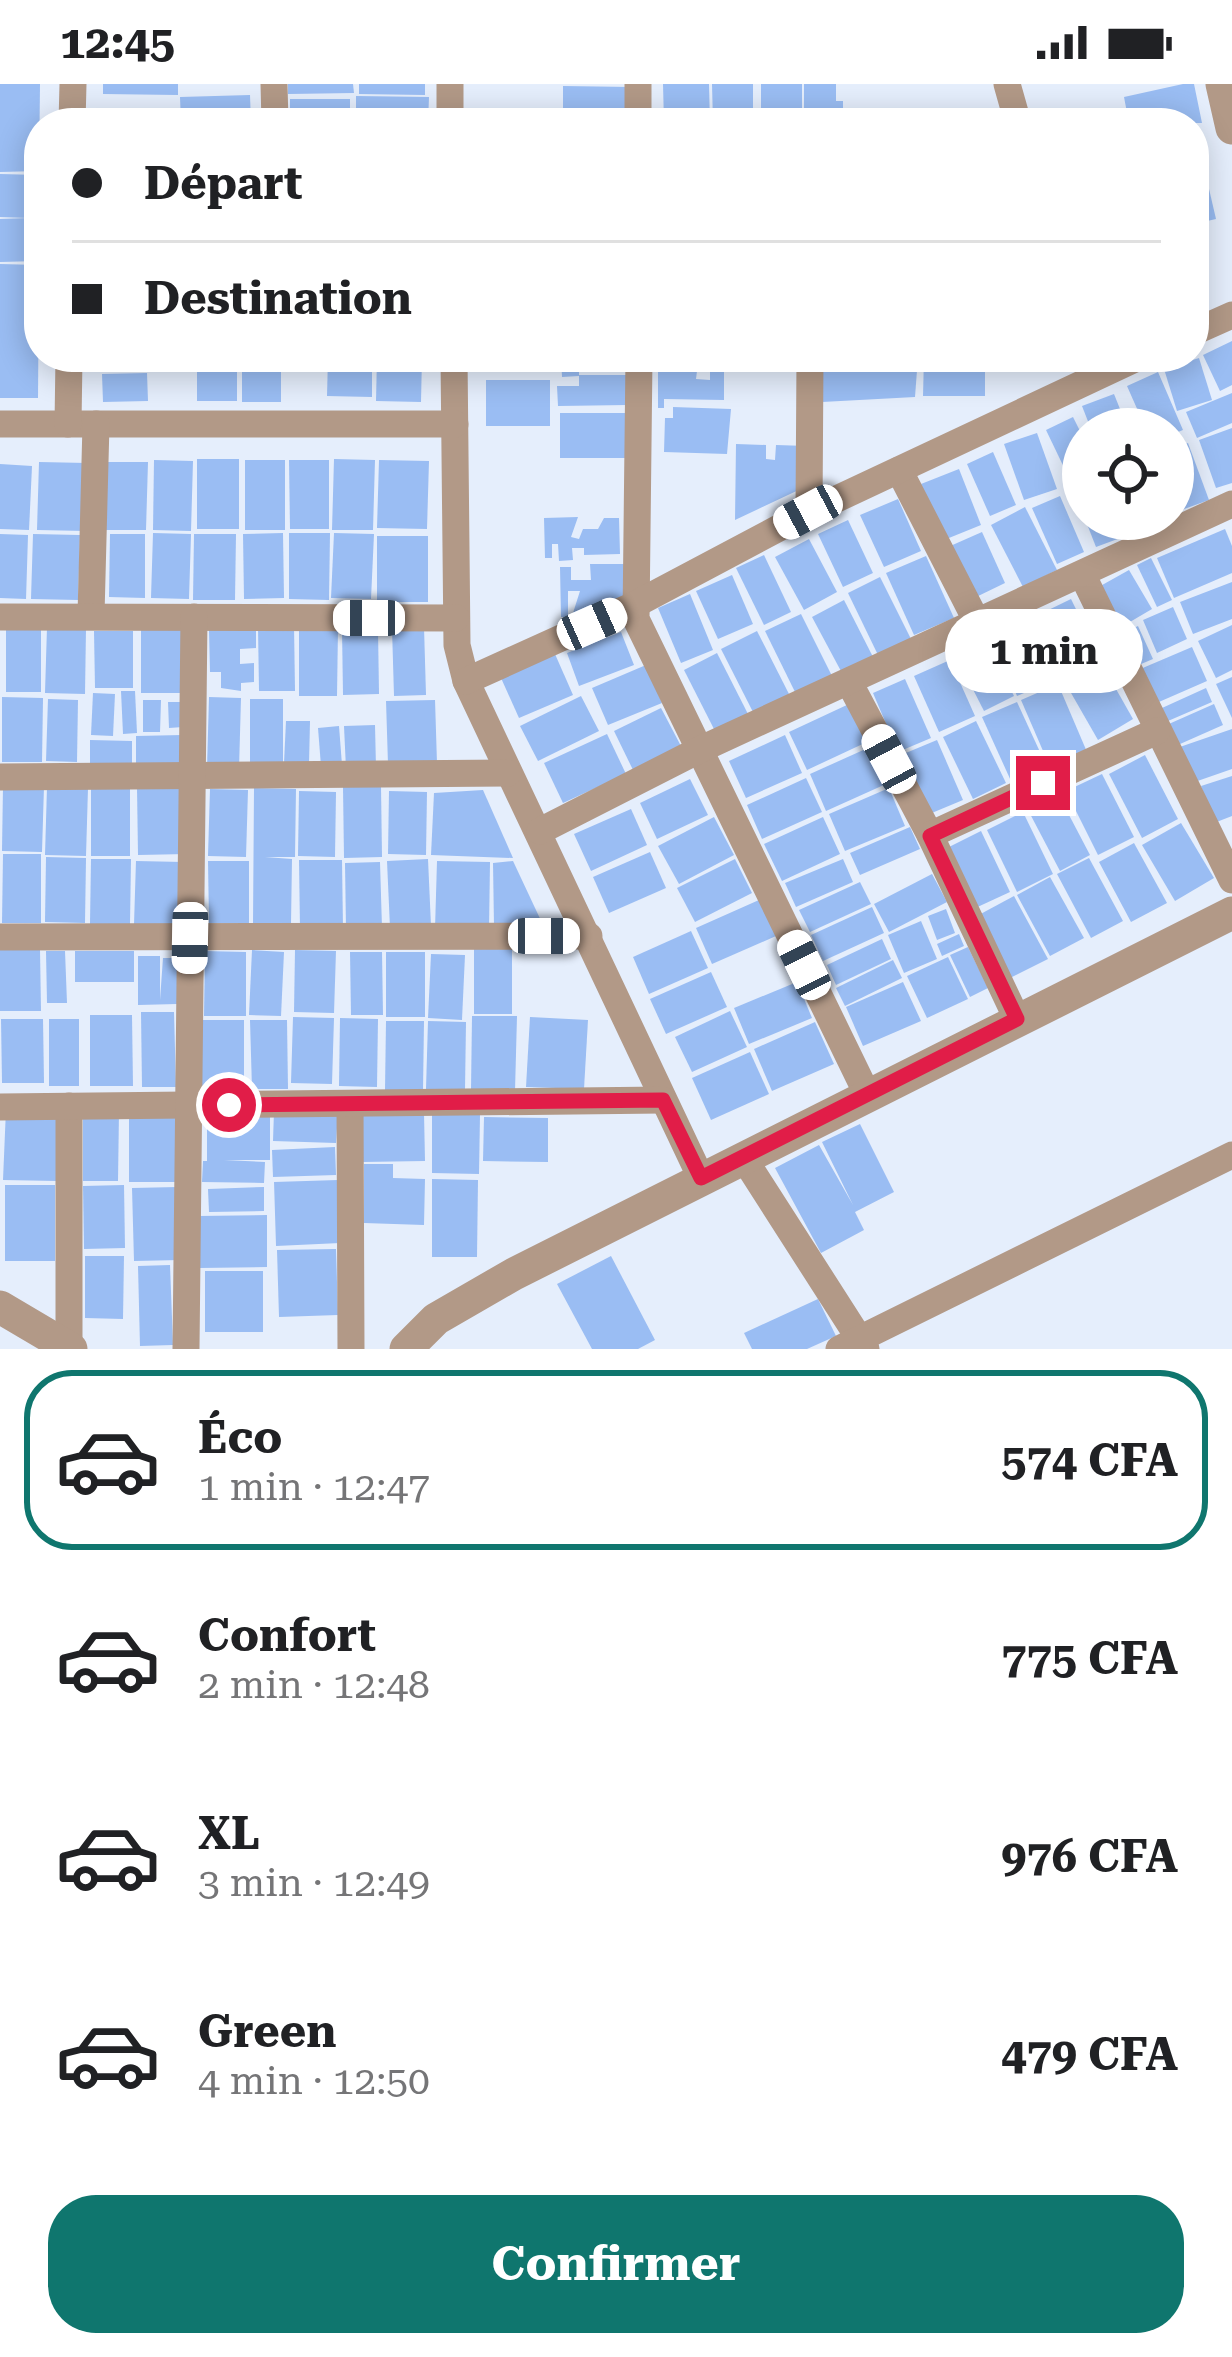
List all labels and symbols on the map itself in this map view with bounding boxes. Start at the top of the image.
car [768,479,848,545]
car [552,593,632,655]
car [333,600,405,636]
callout: 1 min [944,609,1142,693]
car [856,719,922,799]
route end [1016,756,1070,810]
car [171,902,209,974]
car [508,918,580,954]
car [772,925,836,1005]
route start [202,1078,256,1132]

